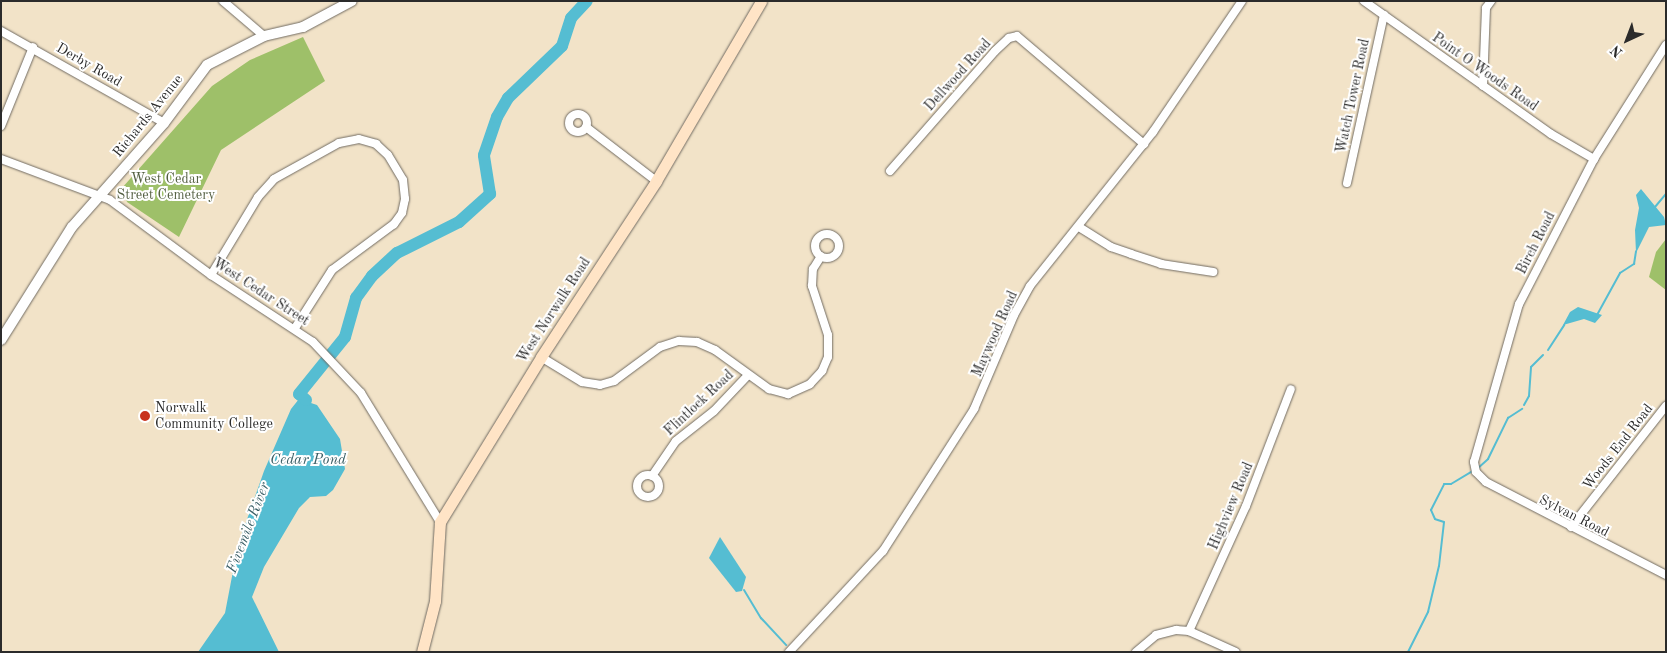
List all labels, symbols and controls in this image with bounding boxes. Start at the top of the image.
north arrow [1602,15,1652,65]
street label: Point O Woods Road [1429,29,1541,115]
street label: Dellwood Road [921,35,995,115]
street label: Watch Tower Road [1333,37,1373,155]
street label: Derby Road [53,40,125,90]
text: N [1608,42,1625,60]
street label: Richards Avenue [109,71,187,161]
park label: West Cedar Street Cemetery [117,171,215,203]
street label: Birch Road [1513,209,1559,277]
street label: West Norwalk Road [514,254,594,366]
street label: West Cedar Street [210,255,312,329]
street label: Maywood Road [969,288,1021,380]
street label: Flintlock Road [661,367,737,439]
place label: Norwalk Community College [155,400,273,432]
street label: Woods End Road [1579,401,1657,493]
marker: Norwalk Community College [139,410,151,422]
water label: Cedar Pond [270,452,346,470]
street label: Highview Road [1205,460,1257,552]
water label: Fivemile River [223,480,275,576]
street label: Sylvan Road [1536,491,1612,541]

